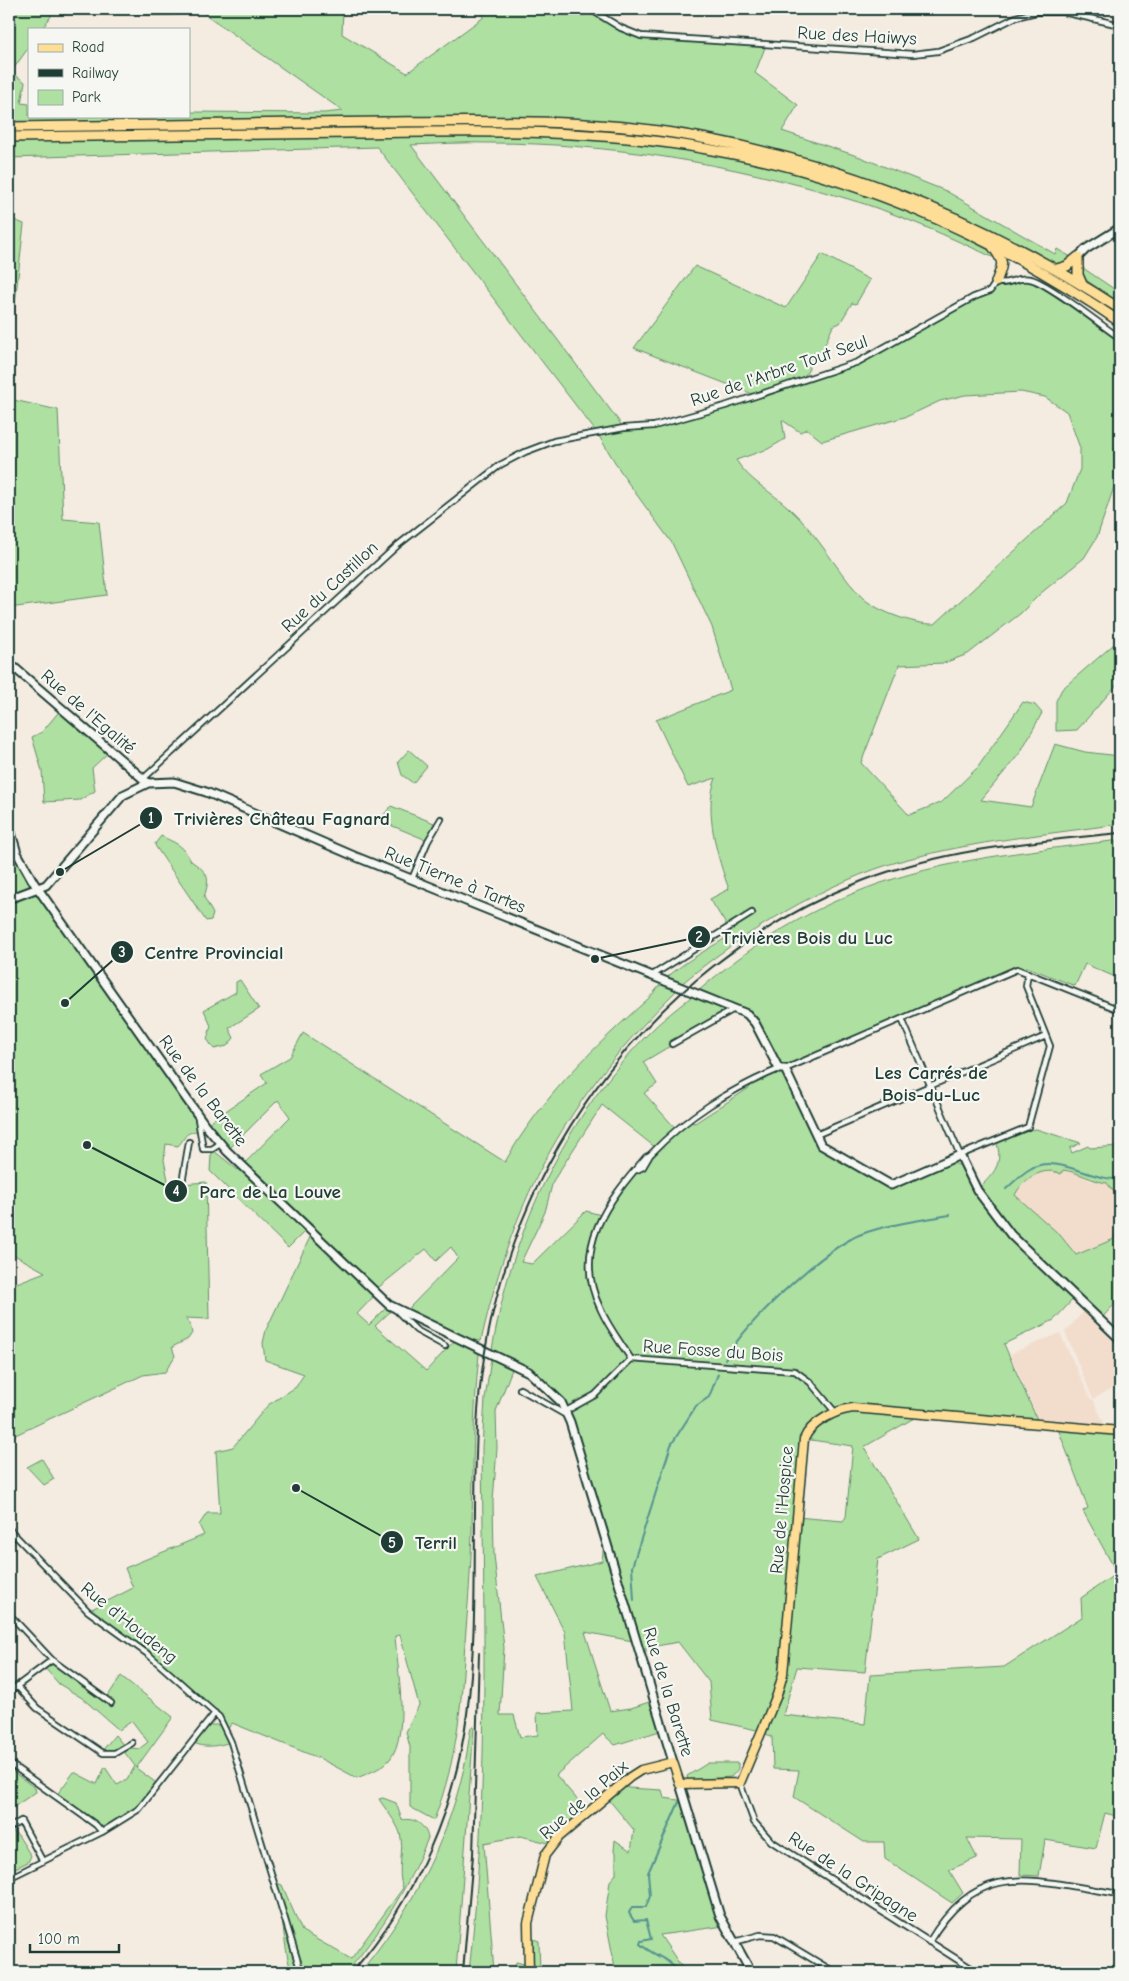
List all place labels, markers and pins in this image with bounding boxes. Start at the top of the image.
callout: Trivières Château Fagnard [139,801,400,835]
callout: Trivières Bois du Luc [687,920,903,954]
callout: Centre Provincial [109,935,293,969]
callout: Parc de La Louve [164,1174,350,1208]
callout: Terril [380,1525,467,1559]

